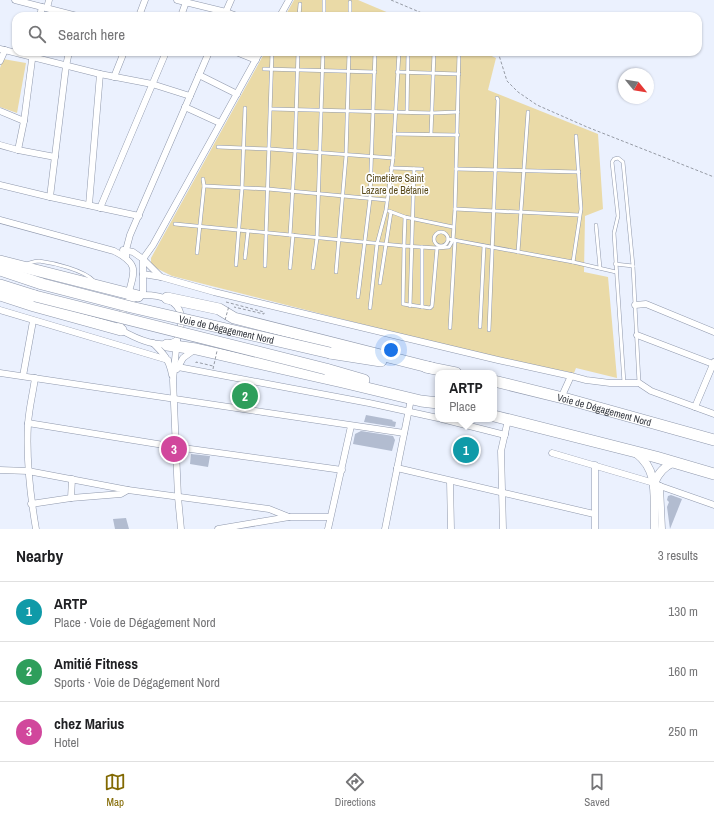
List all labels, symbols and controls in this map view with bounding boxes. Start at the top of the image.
search box [12,12,702,56]
icon: search [26,23,48,45]
text: Search here [58,24,125,45]
north arrow [618,68,654,104]
park label: Cimetière Saint Lazare de Bétanie [361,172,429,197]
street label: Voie de Dégagement Nord [178,312,275,347]
your location [381,340,401,360]
popup [435,370,497,422]
text: ARTP [449,377,483,398]
pin: 2 [232,381,258,411]
street label: Voie de Dégagement Nord [556,391,653,429]
text: Place [449,398,476,415]
pin: 3 [161,434,187,464]
pin: 1 [453,435,479,465]
text: Nearby [16,544,63,567]
text: 3 results [658,547,698,564]
text: ARTP [54,593,87,614]
text: 1 [26,603,32,620]
text: 130 m [668,603,698,620]
text: Place · Voie de Dégagement Nord [54,614,216,631]
text: Amitié Fitness [54,653,138,674]
text: 2 [26,663,32,680]
text: 160 m [668,663,698,680]
text: Sports · Voie de Dégagement Nord [54,674,220,691]
text: chez Marius [54,713,124,734]
text: 3 [26,723,32,740]
text: 250 m [668,723,698,740]
text: Hotel [54,734,79,751]
tab: Map [104,771,126,809]
tab: Directions [335,771,376,809]
tab: Saved [584,771,610,809]

